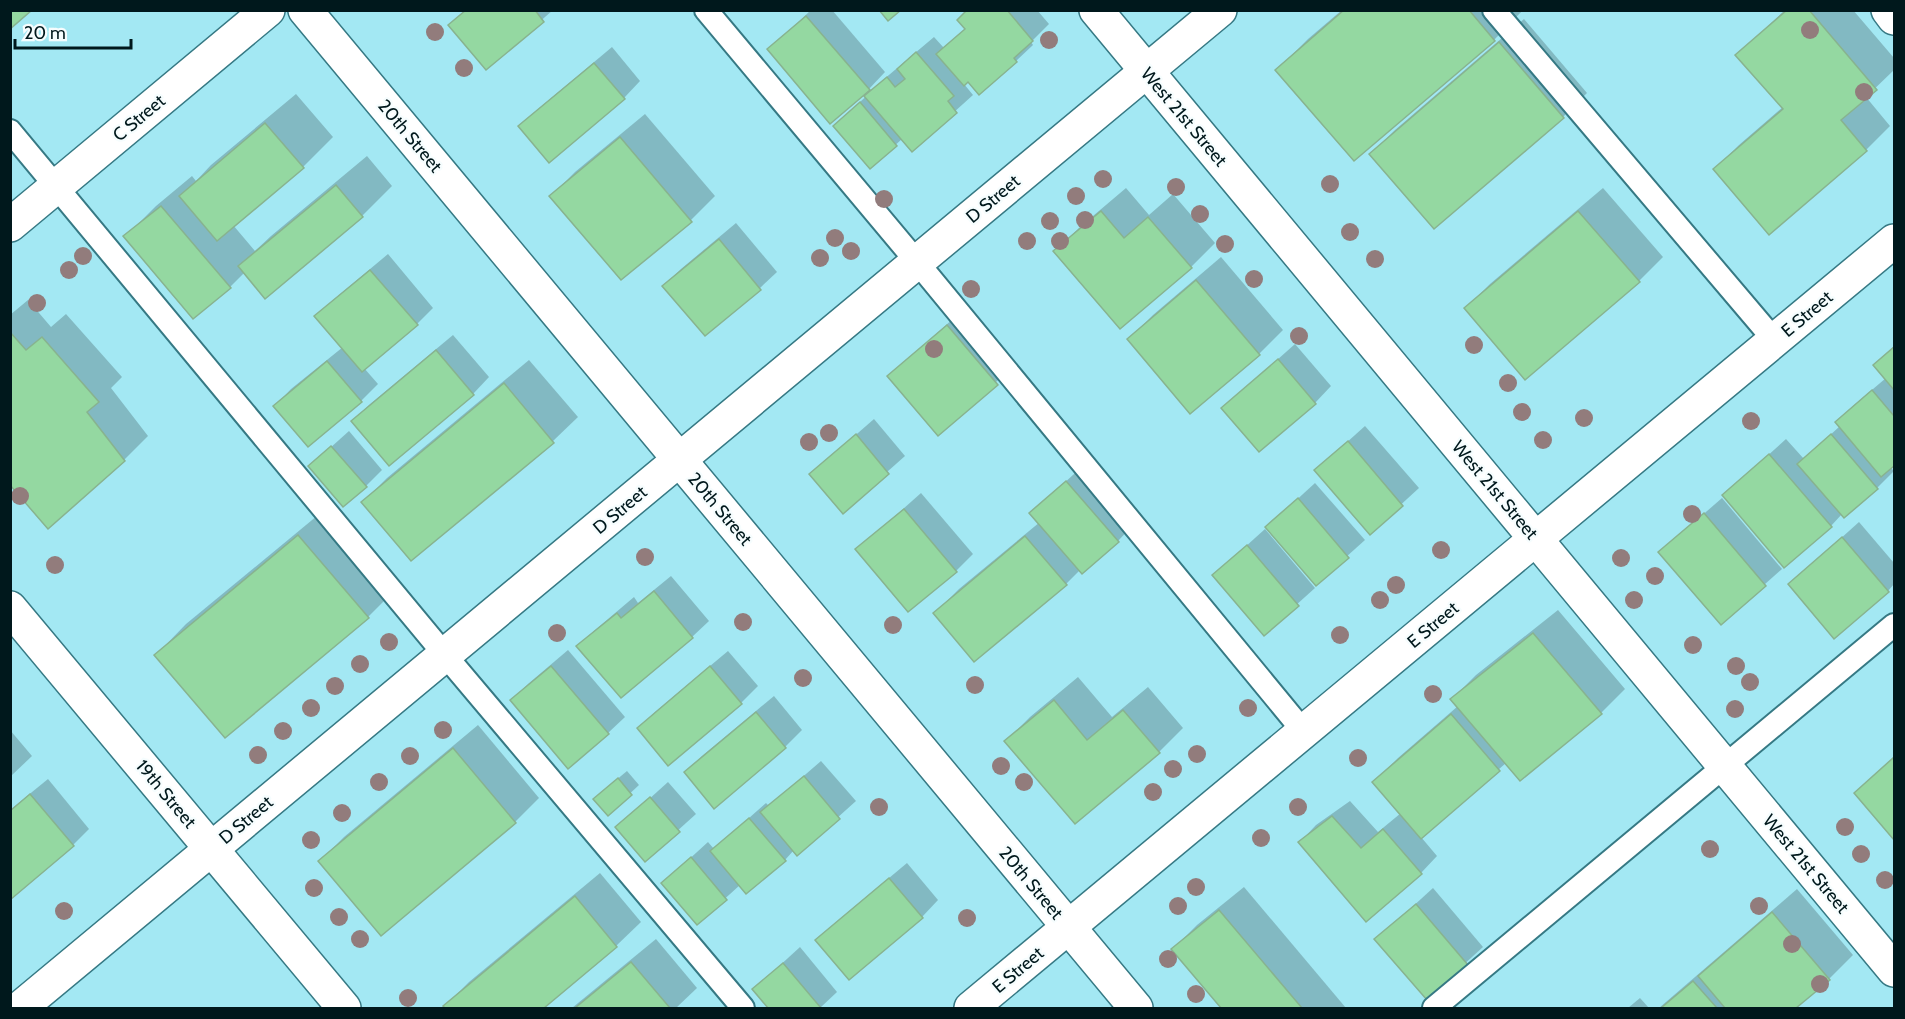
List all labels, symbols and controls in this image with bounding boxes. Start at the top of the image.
scale bar [15,12,130,50]
text: 20 m [24,22,66,44]
street label: West 21st Street [1136,63,1232,171]
street label: C Street [108,90,170,146]
street label: 20th Street [373,95,447,177]
street label: D Street [962,170,1024,228]
street label: E Street [1777,286,1837,342]
street label: West 21st Street [1447,436,1543,544]
street label: 20th Street [683,468,757,550]
street label: D Street [589,481,651,539]
street label: E Street [1403,597,1463,653]
street label: 19th Street [131,755,201,833]
street label: D Street [215,791,277,849]
street label: West 21st Street [1758,810,1854,918]
street label: 20th Street [994,842,1068,924]
street label: E Street [988,942,1048,998]

